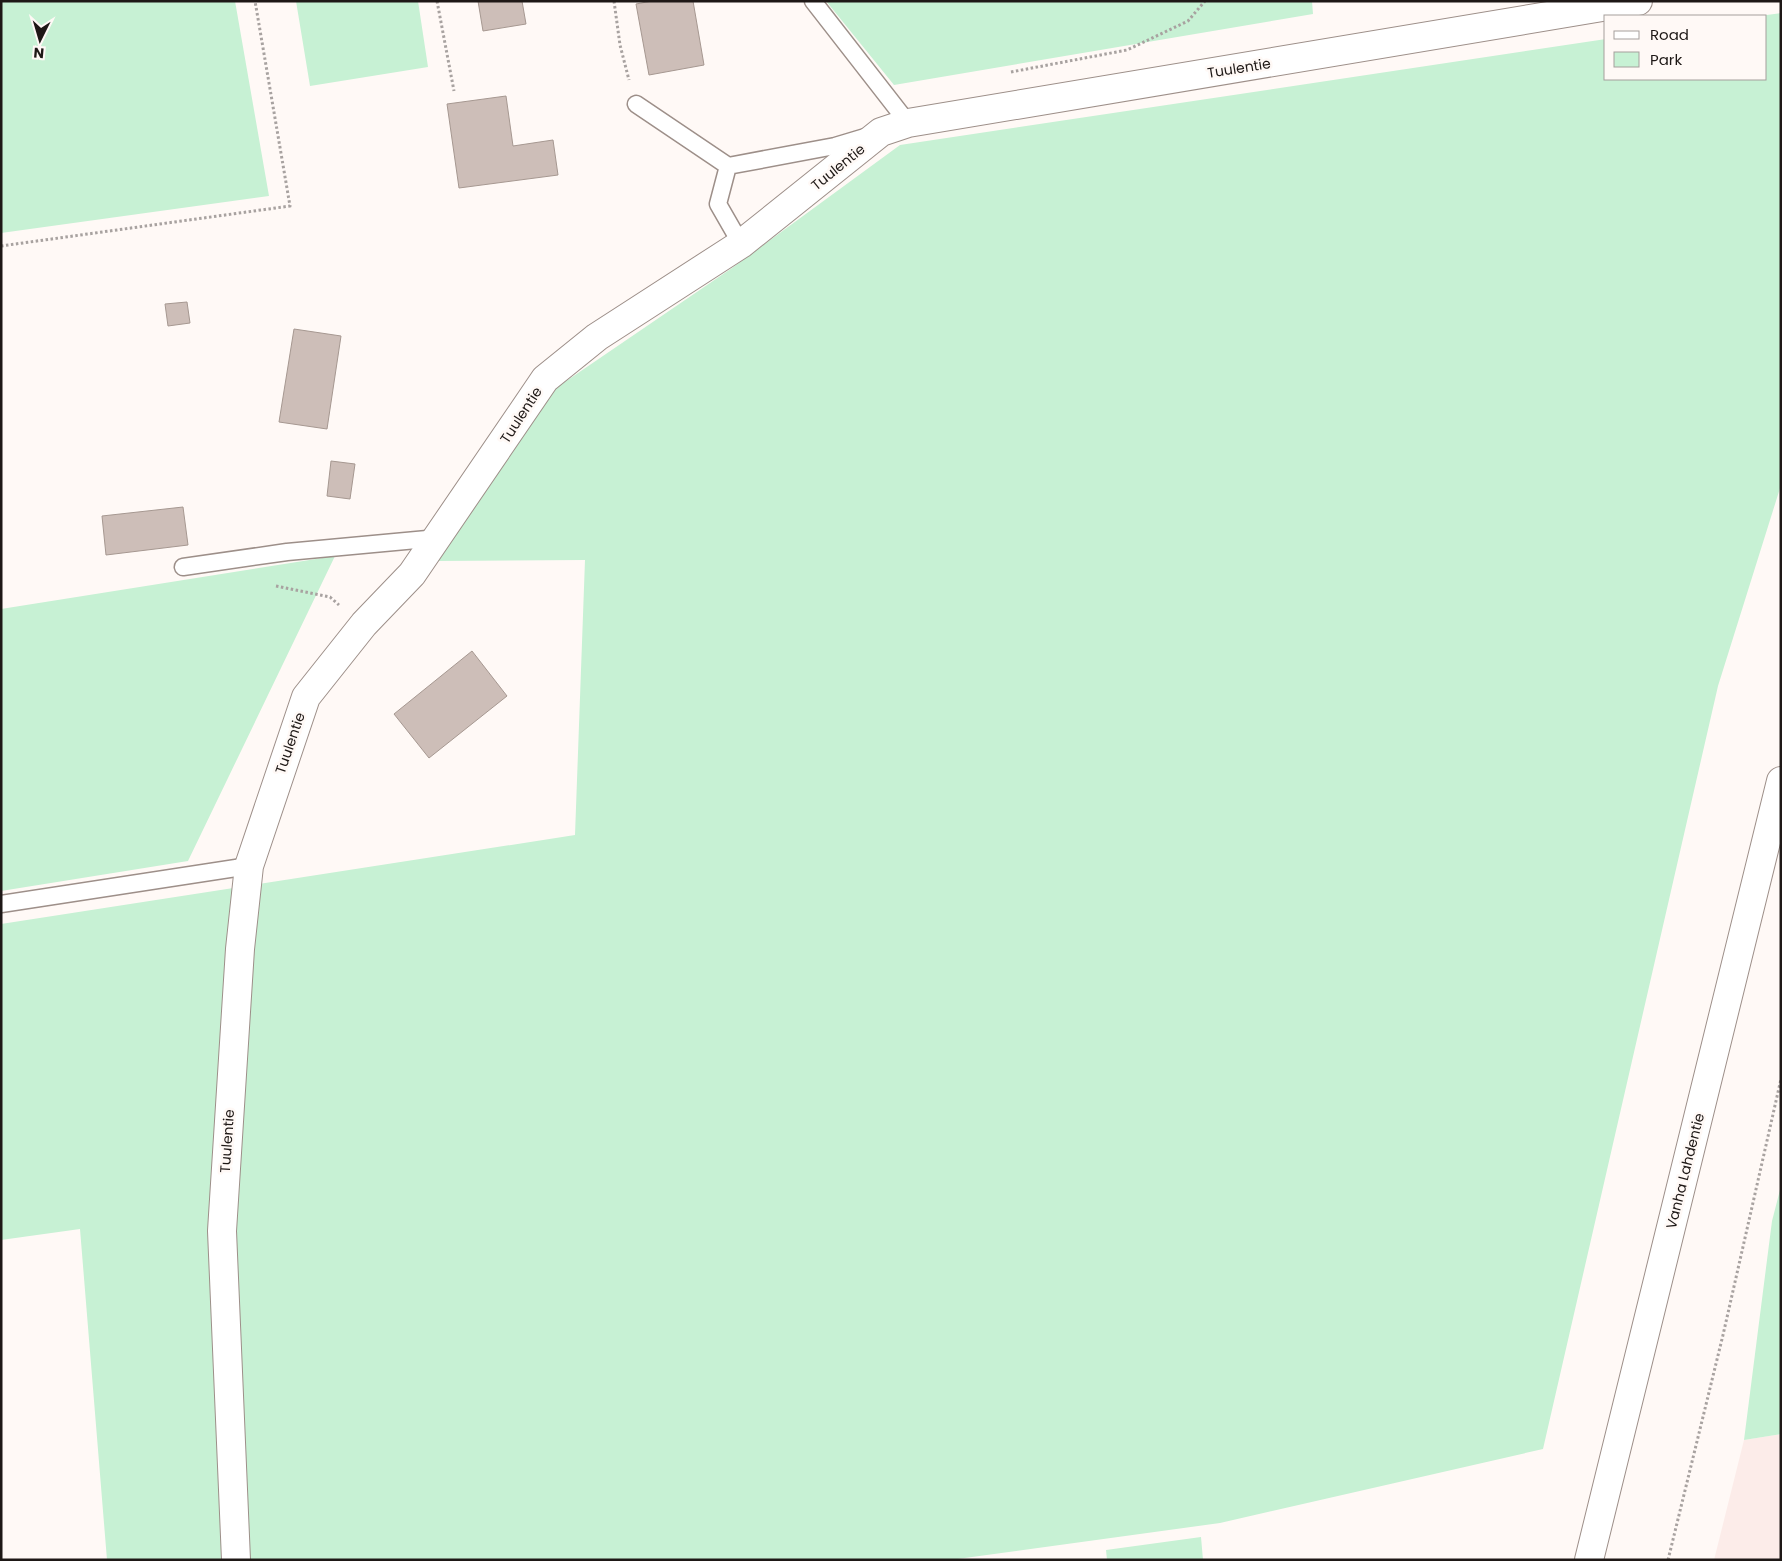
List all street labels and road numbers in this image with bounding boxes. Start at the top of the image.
street label: Tuulentie [1206,53,1272,83]
street label: Tuulentie [807,139,869,195]
street label: Tuulentie [495,383,547,447]
street label: Tuulentie [270,709,310,776]
street label: Tuulentie [215,1108,239,1174]
street label: Vanha Lahdentie [1661,1111,1709,1231]

